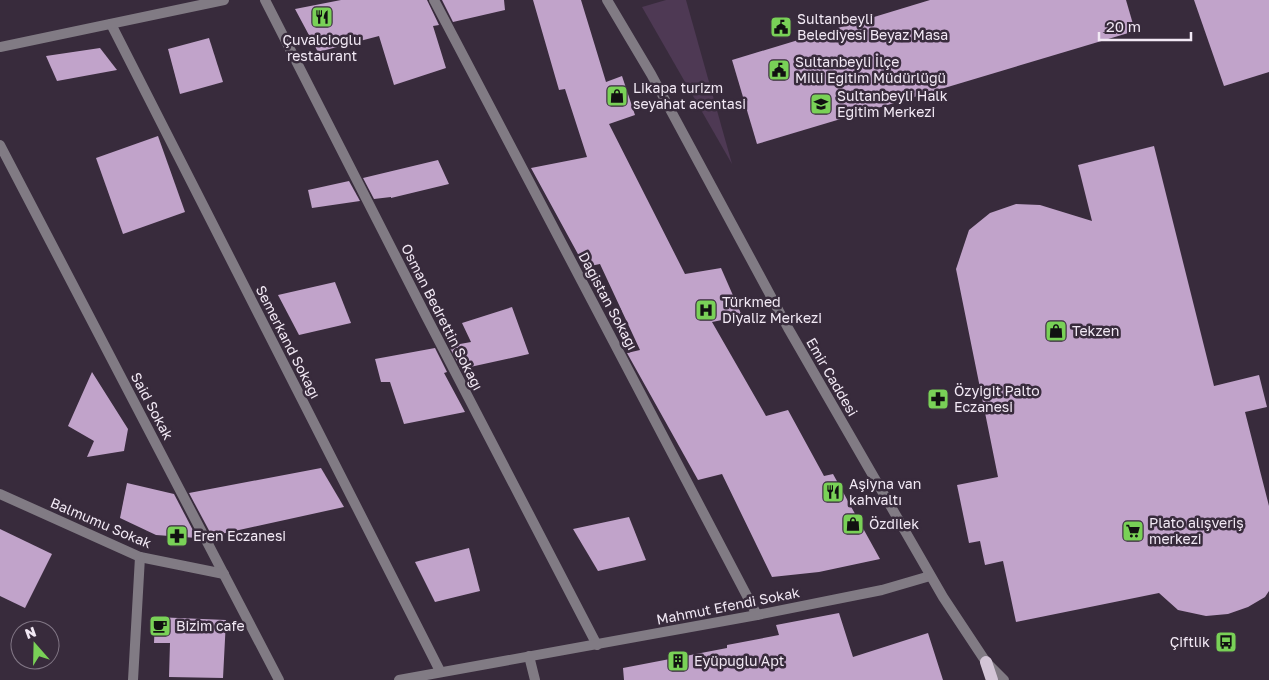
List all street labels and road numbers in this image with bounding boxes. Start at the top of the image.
street label: Osman Bedrettin Sokağı [398,241,487,393]
street label: Dağistan Sokağı [575,249,641,353]
street label: Semerkand Sokağı [253,282,324,401]
street label: Emir Caddesi [803,335,862,419]
street label: Said Sokak [128,369,177,442]
street label: Balmumu Sokak [48,494,154,551]
street label: Mahmut Efendi Sokak [655,583,801,628]

